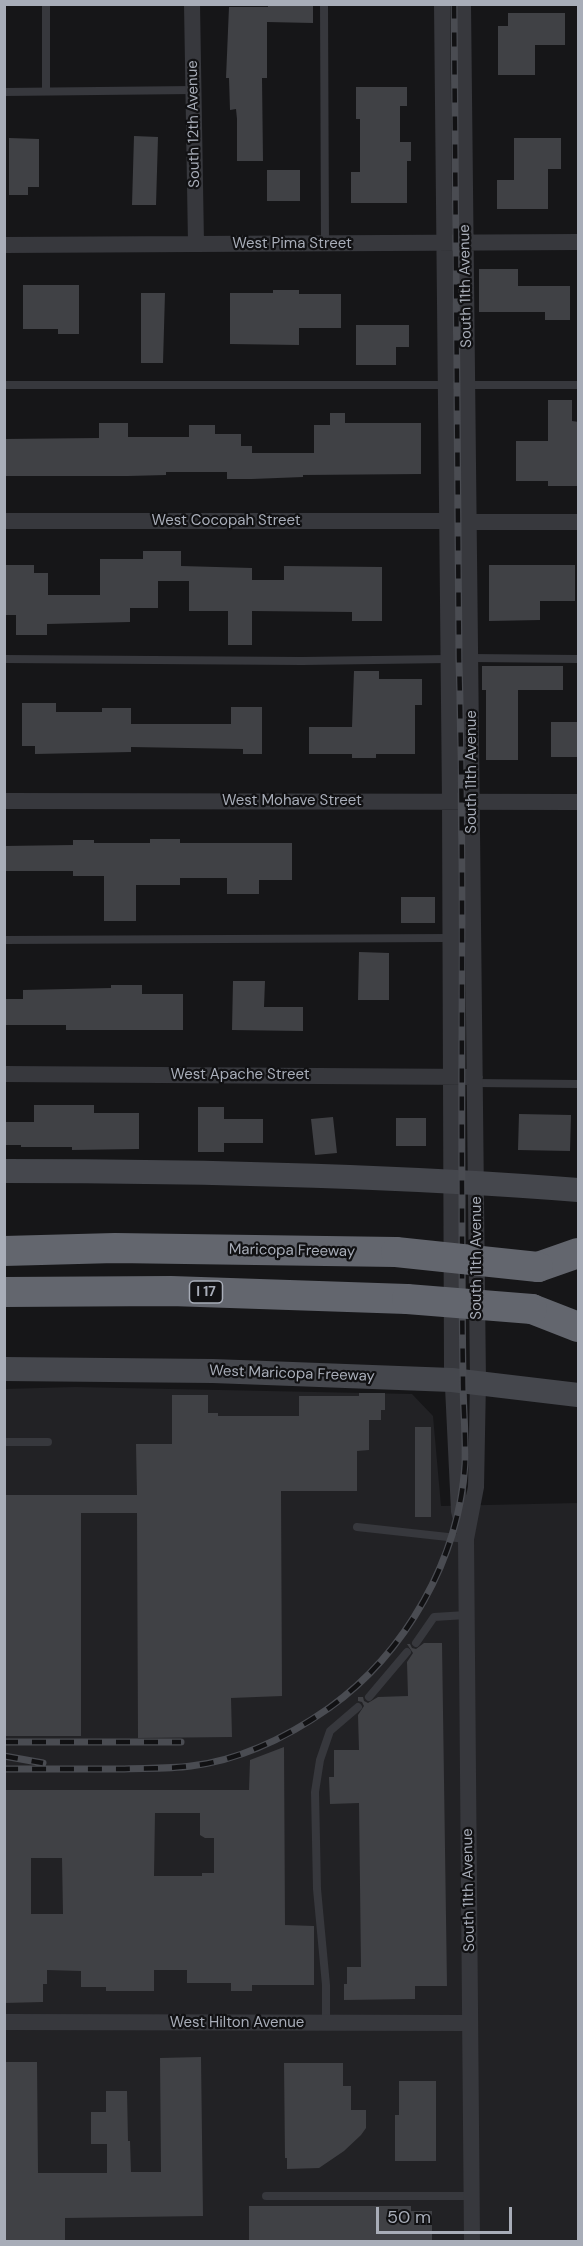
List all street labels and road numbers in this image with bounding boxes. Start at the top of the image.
street label: South 12th Avenue [184,60,204,188]
street label: South 11th Avenue [456,224,476,348]
street label: West Pima Street [232,235,352,253]
street label: West Cocopah Street [151,512,301,530]
street label: South 11th Avenue [463,710,481,834]
street label: West Mohave Street [222,792,362,810]
street label: West Apache Street [170,1066,310,1084]
street label: South 11th Avenue [468,1196,486,1320]
street label: Maricopa Freeway [229,1241,355,1261]
road number: I 17 [190,1281,222,1303]
street label: West Maricopa Freeway [209,1362,375,1386]
street label: South 11th Avenue [459,1828,479,1952]
street label: West Hilton Avenue [170,2014,304,2032]

